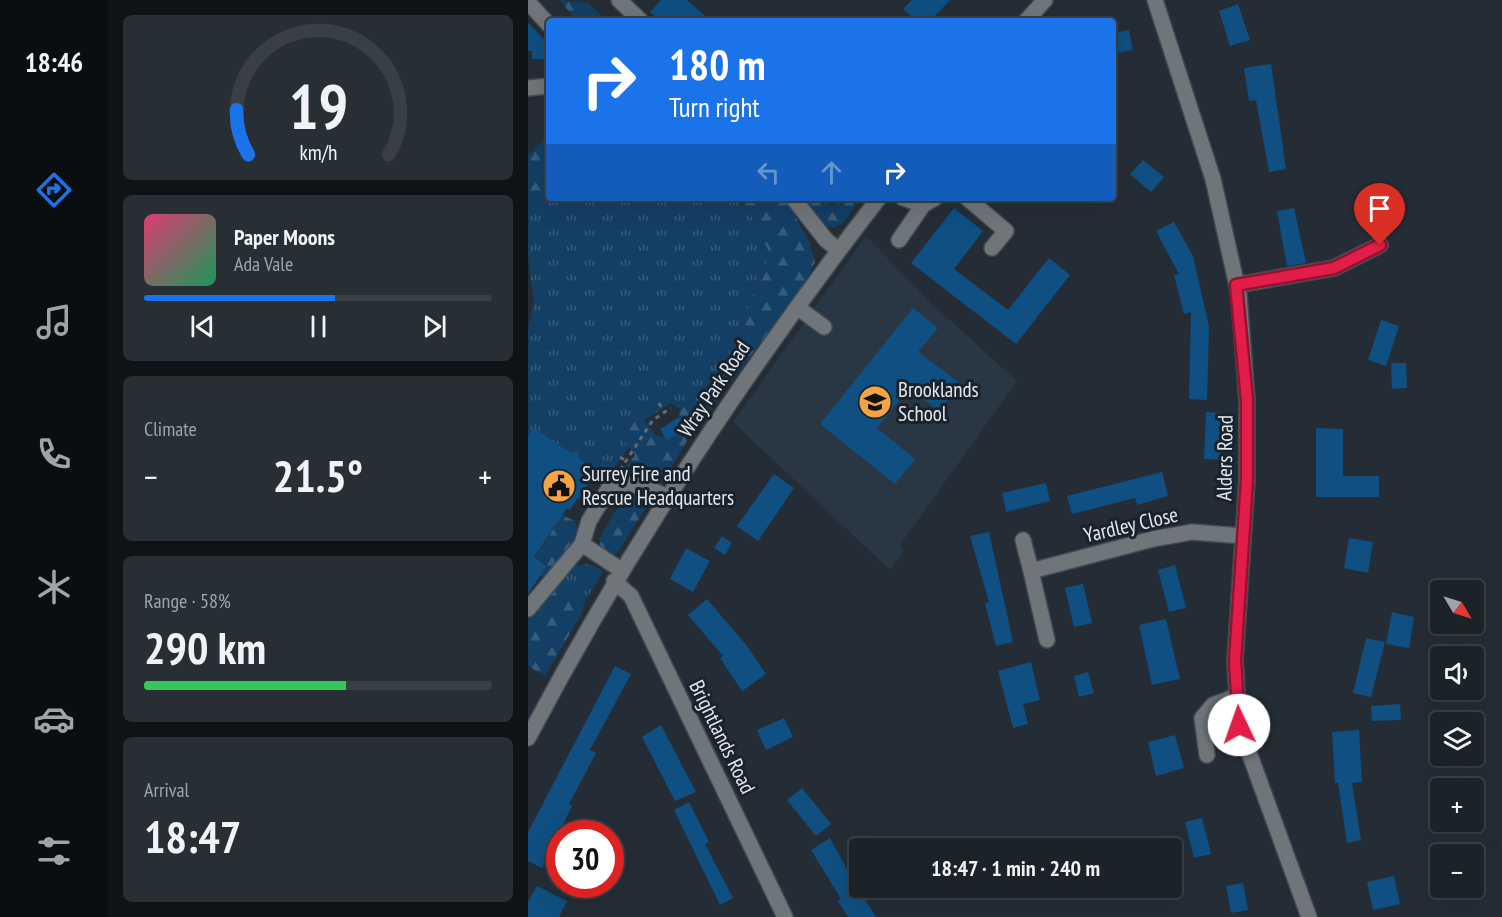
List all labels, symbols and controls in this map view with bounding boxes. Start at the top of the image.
text: 180 m [669,37,766,92]
icon: right [570,42,648,120]
text: 18:46 [25,45,83,79]
text: 19 [288,65,348,146]
text: Turn right [669,90,760,124]
text: km/h [299,138,337,166]
icon: left [752,156,785,189]
icon: ahead [815,156,848,189]
icon: right [878,156,911,189]
icon: directions [33,169,75,211]
pin [1354,183,1405,245]
icon: arrive [1363,192,1396,225]
text: Paper Moons [234,223,335,251]
text: Ada Vale [234,251,293,277]
icon: music [33,301,75,343]
icon: previous [186,310,219,343]
icon: pause [302,310,335,343]
icon: next [418,310,451,343]
street label: Wray Park Road [672,335,756,442]
place label: Brooklands School [898,376,979,427]
school or university icon: Brooklands School [857,384,893,420]
street label: Alders Road [1210,415,1239,501]
text: Climate [144,416,197,442]
icon: phone [33,433,75,475]
text: 21.5° [273,446,363,504]
text: − [144,455,158,498]
text: + [478,455,492,498]
place label: Surrey Fire and Rescue Headquarters [582,460,734,511]
public building icon: Surrey Fire and Rescue Headquarters [541,468,577,504]
street label: Yardley Close [1081,501,1181,548]
icon: climate [33,566,75,608]
north arrow [1430,580,1484,634]
map controls [1430,580,1484,898]
text: Range · 58% [144,588,231,614]
text: 290 km [144,618,266,676]
button: sound [1430,646,1484,700]
street label: Brightlands Road [683,675,762,798]
position arrow [1207,693,1271,757]
icon: car [33,698,75,740]
button: layers [1430,712,1484,766]
text: Arrival [144,777,189,803]
button: + [1430,778,1484,832]
text: 18:47 [144,807,241,865]
speed limit sign: 30 [546,820,624,898]
icon: filters [33,830,75,872]
button: − [1430,844,1484,898]
text: 18:47 · 1 min · 240 m [931,854,1100,882]

